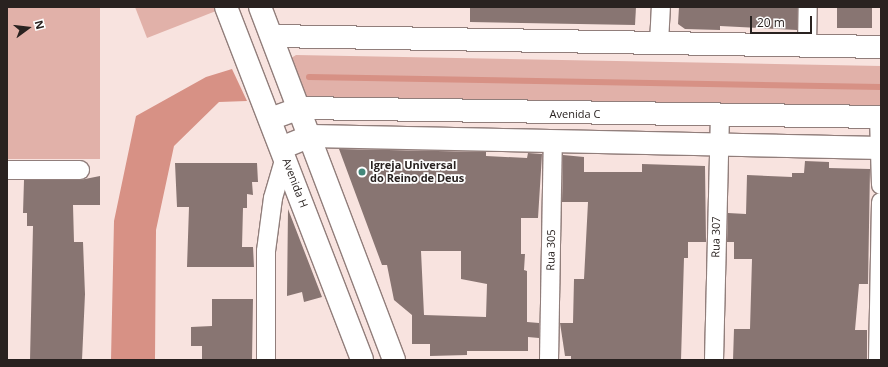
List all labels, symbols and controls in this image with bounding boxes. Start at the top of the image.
north arrow [8,8,48,48]
scale bar [752,8,814,34]
text: 20 m [757,14,785,31]
text: N [32,18,48,31]
street label: Avenida C [550,107,600,121]
street label: Avenida H [280,156,310,210]
place label: Igreja Universal do Reino de Deus [370,159,464,185]
marker: Igreja Universal do Reino de Deus [357,167,367,177]
street label: Rua 307 [709,216,723,258]
street label: Rua 305 [544,229,558,271]

